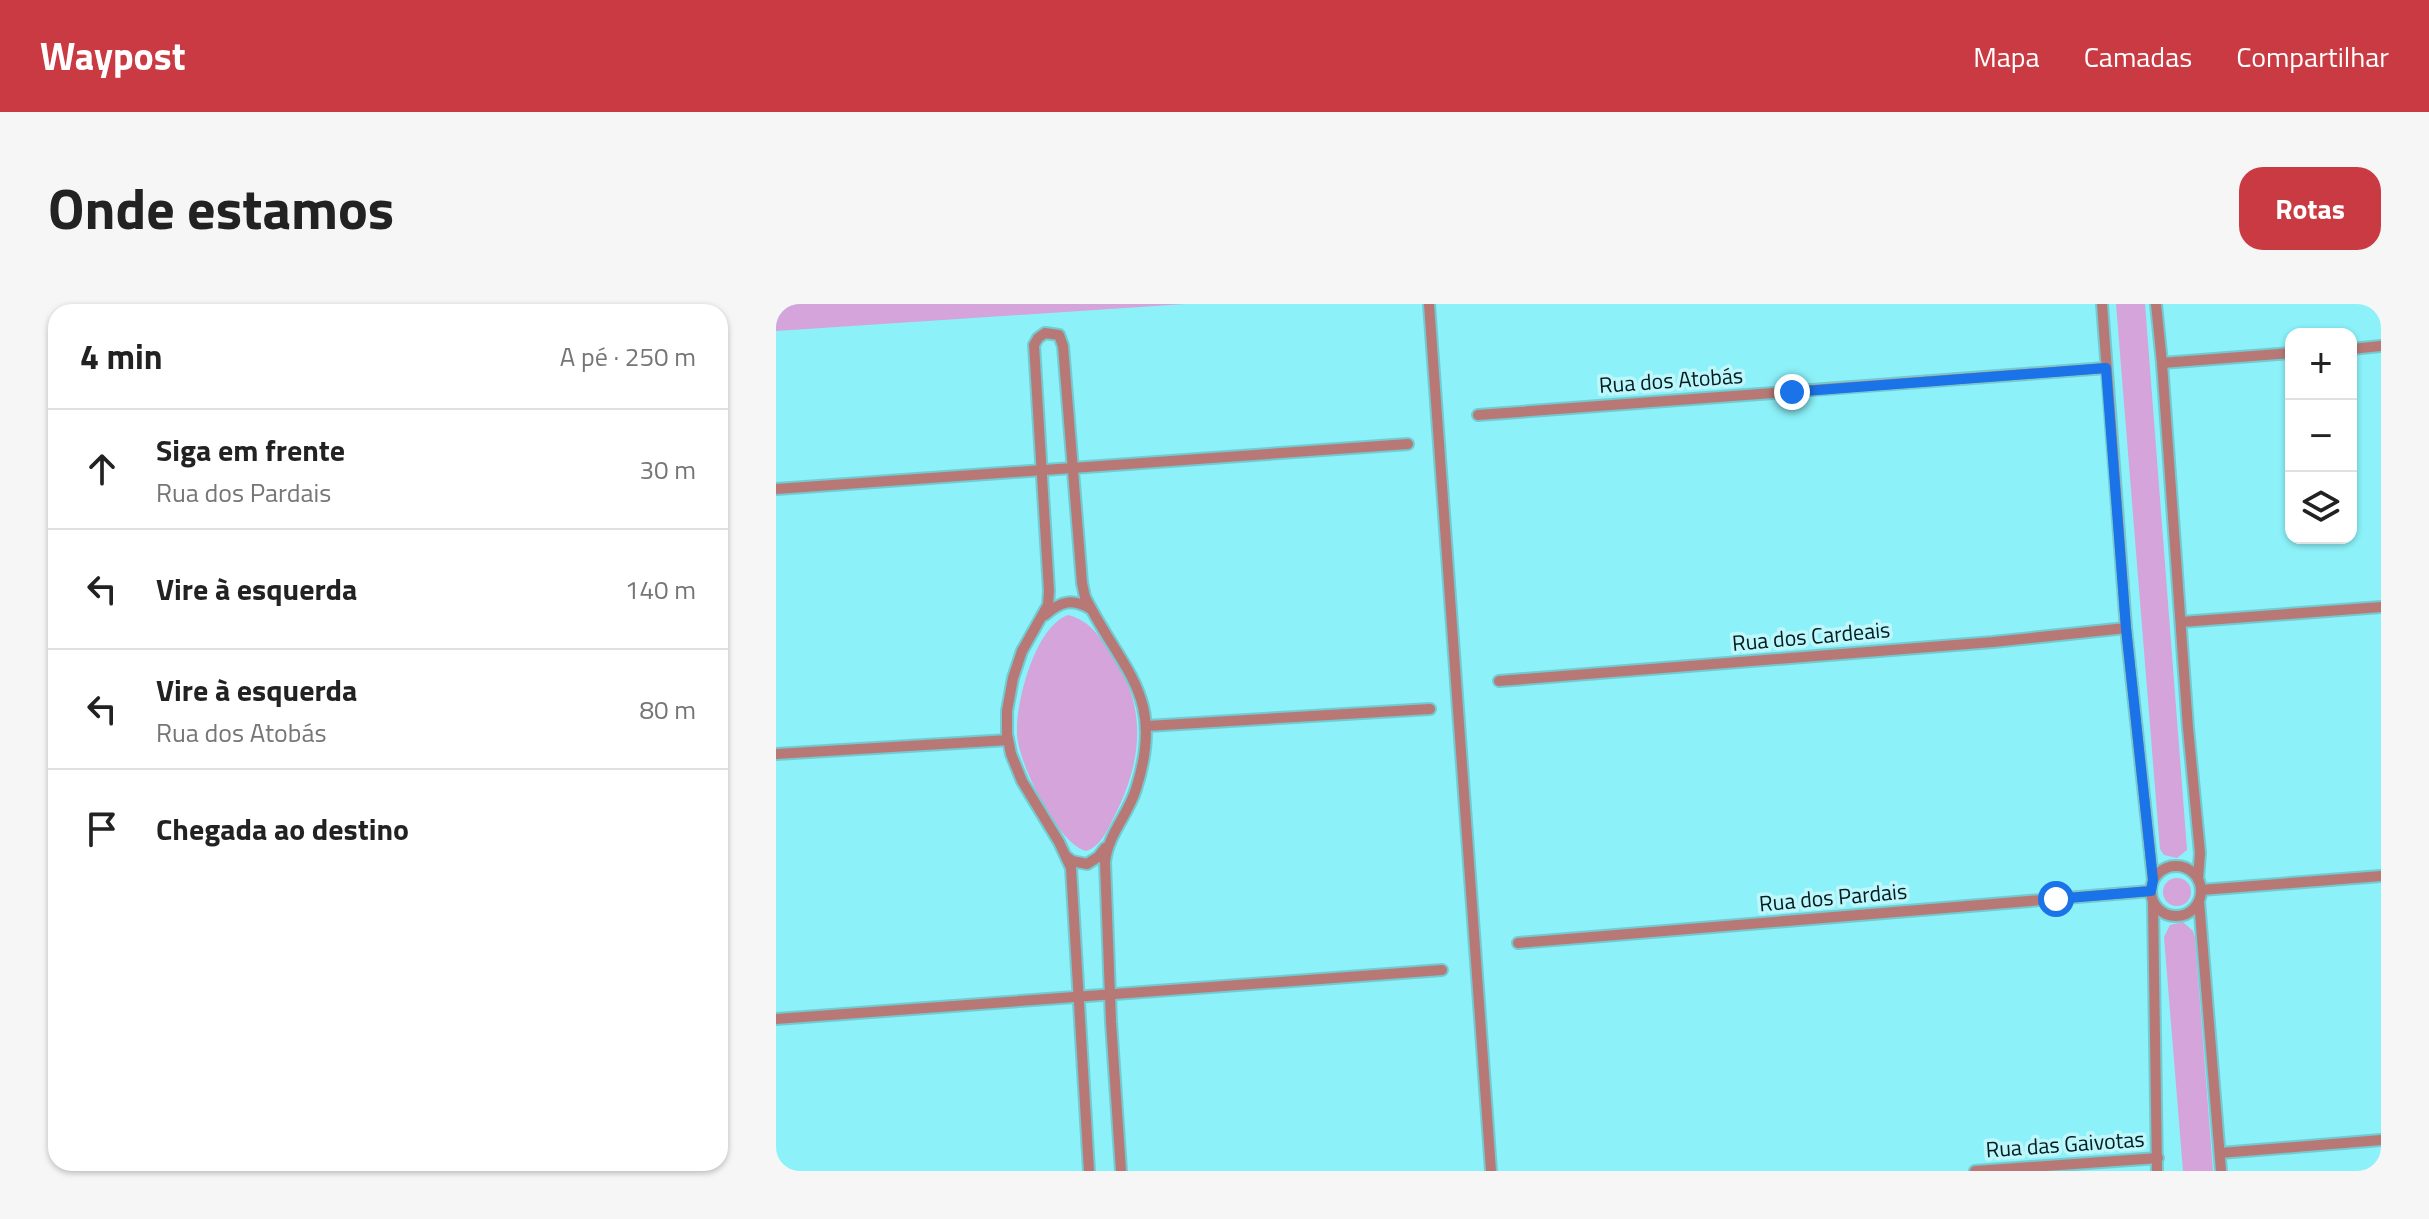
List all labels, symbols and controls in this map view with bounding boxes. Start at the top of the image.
text: Waypost [40,27,186,85]
text: Mapa [1973,35,2040,78]
text: Camadas [2084,35,2192,78]
text: Compartilhar [2236,35,2389,78]
text: Onde estamos [48,166,394,251]
button: Rotas [2239,167,2381,250]
map controls [2285,328,2357,544]
button: + [2285,328,2357,400]
text: 4 min [80,330,163,382]
text: A pé · 250 m [560,337,696,376]
street label: Rua dos Atobás [1598,358,1744,402]
route end [1774,374,1810,410]
button: − [2285,400,2357,472]
text: Siga em frente [156,427,345,473]
icon: ahead [80,447,124,491]
text: 30 m [639,450,696,489]
button: layers [2285,472,2357,544]
text: Rua dos Pardais [156,473,331,512]
text: Vire à esquerda [156,566,357,612]
icon: left [80,567,124,611]
text: 140 m [625,570,696,609]
street label: Rua dos Cardeais [1731,612,1891,660]
text: Vire à esquerda [156,667,357,713]
icon: left [80,687,124,731]
text: 80 m [639,690,696,729]
text: Rua dos Atobás [156,713,327,752]
text: Chegada ao destino [156,806,409,852]
icon: arrive [80,807,124,851]
street label: Rua dos Pardais [1758,874,1908,920]
route start [2038,881,2074,917]
street label: Rua das Gaivotas [1984,1121,2146,1167]

